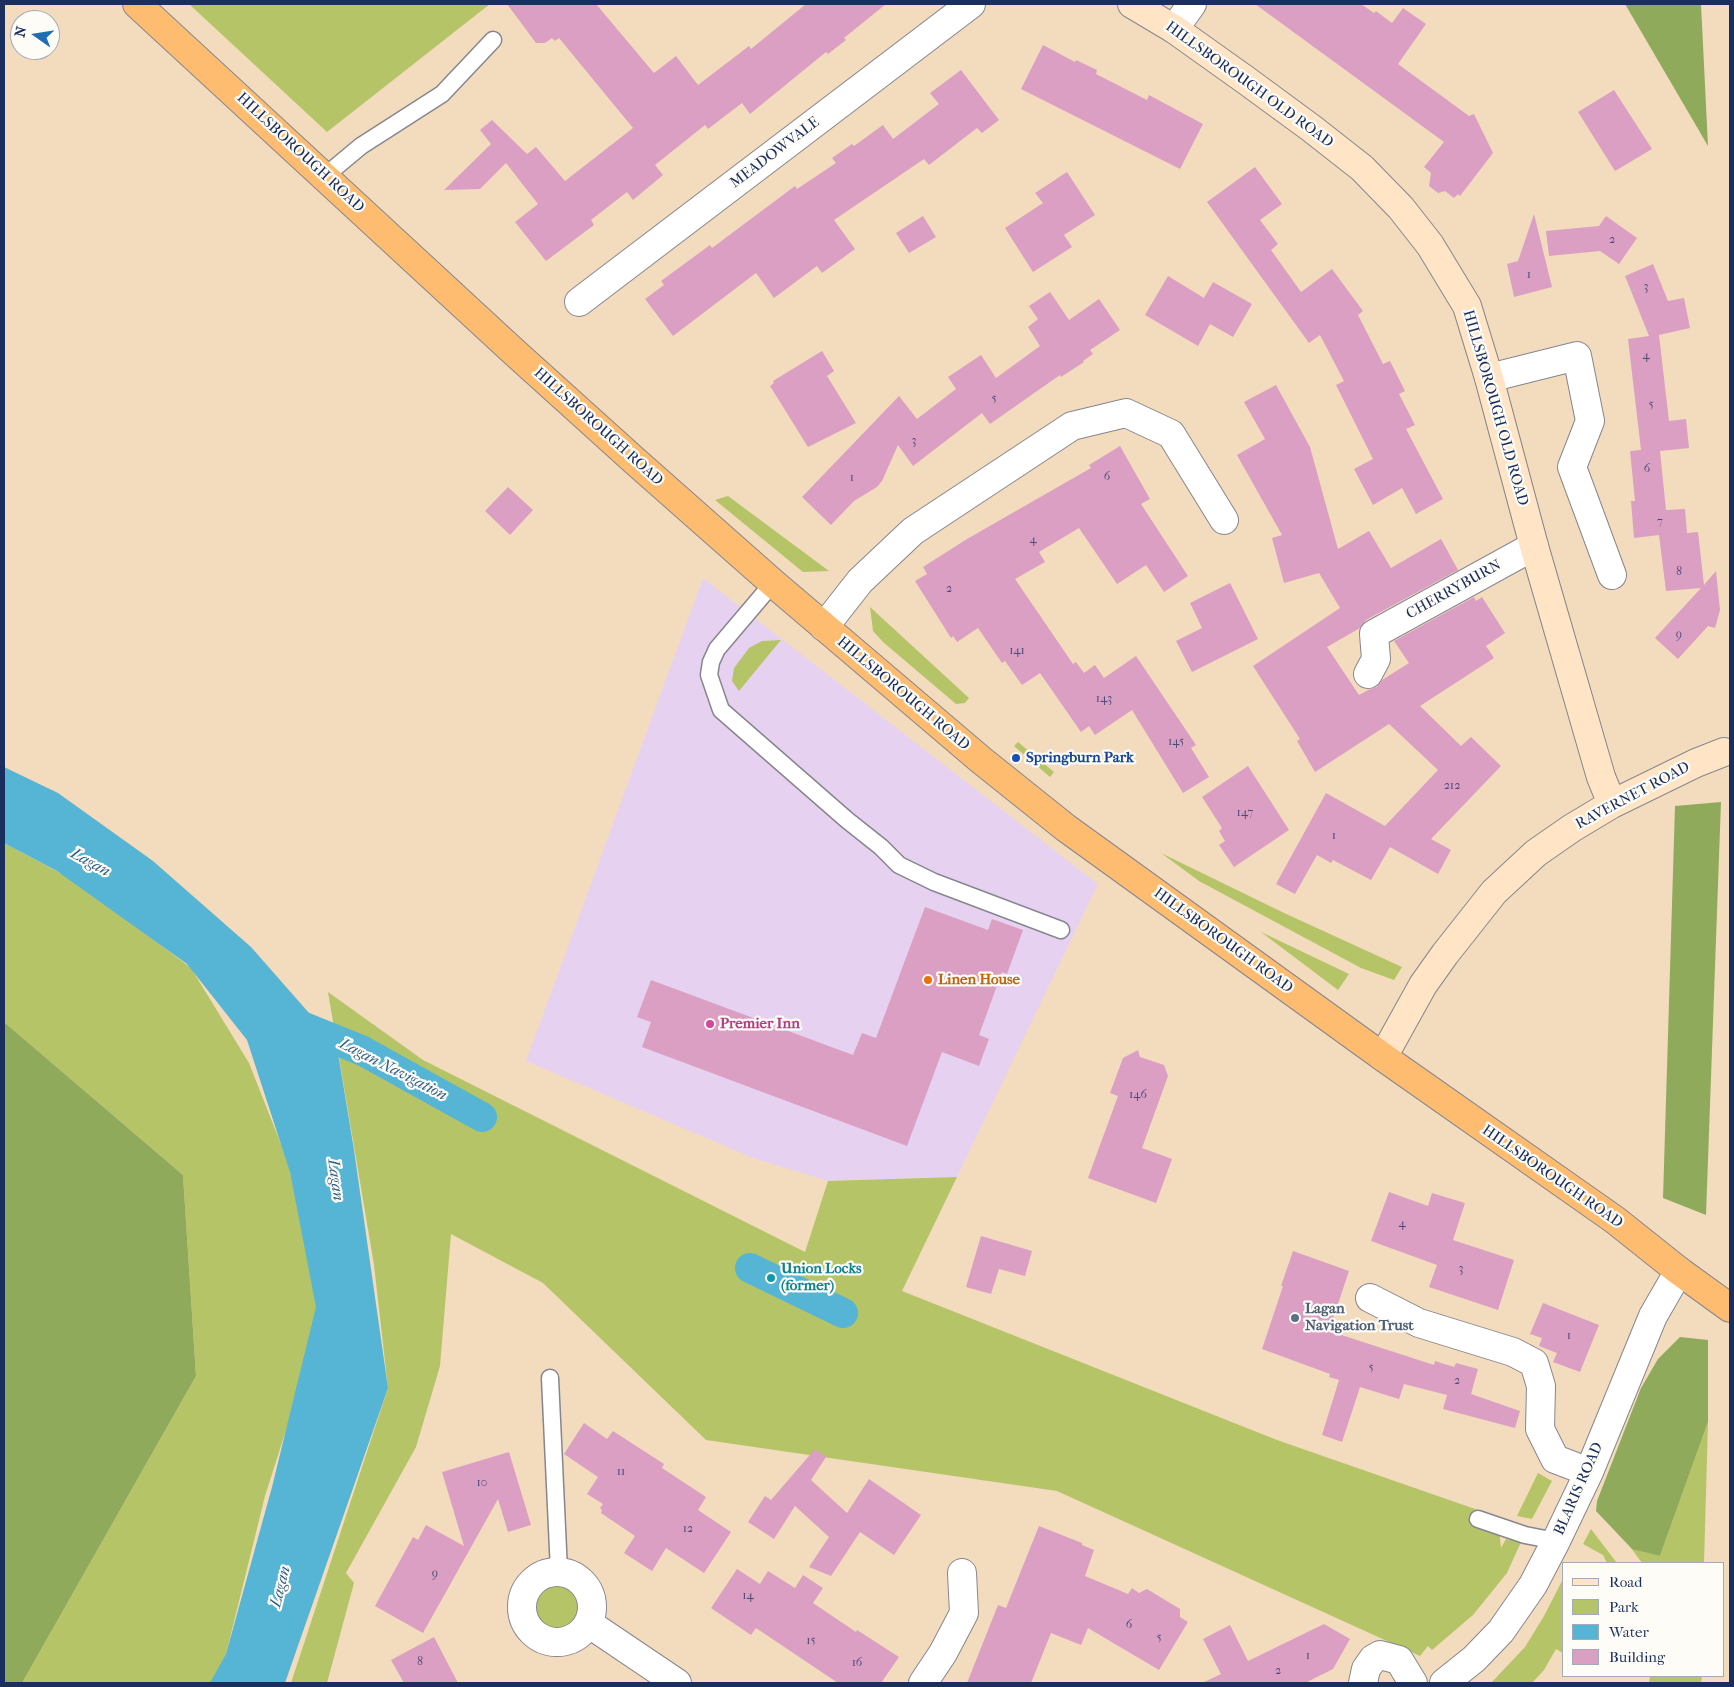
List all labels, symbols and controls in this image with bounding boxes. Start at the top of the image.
north arrow [10,10,60,60]
street label: HILLSBOROUGH OLD ROAD [1162,18,1336,152]
text: N [11,25,30,39]
street label: HILLSBOROUGH ROAD [233,89,367,217]
street label: MEADOWVALE [727,114,823,192]
house number: 2 [1609,233,1615,247]
house number: 1 [1527,268,1531,282]
house number: 3 [1644,280,1648,294]
street label: HILLSBOROUGH OLD ROAD [1458,308,1532,508]
house number: 4 [1642,349,1650,363]
street label: HILLSBOROUGH ROAD [530,364,666,490]
house number: 5 [991,392,997,406]
house number: 5 [1648,398,1654,412]
house number: 3 [912,434,916,448]
house number: 6 [1644,462,1650,476]
house number: 6 [1104,470,1110,484]
house number: 1 [850,471,854,485]
house number: 7 [1657,515,1663,529]
house number: 4 [1029,533,1037,547]
street label: CHERRYBURN [1403,556,1505,624]
house number: 8 [1676,565,1682,579]
house number: 2 [946,582,952,596]
house number: 9 [1676,628,1682,642]
street label: HILLSBOROUGH ROAD [833,633,973,755]
house number: 141 [1009,644,1025,658]
house number: 143 [1096,692,1112,706]
house number: 145 [1168,735,1184,749]
place label: Springburn Park [1026,749,1134,767]
marker: Springburn Park [1010,752,1022,764]
street label: RAVERNET ROAD [1573,758,1693,834]
house number: 212 [1444,779,1460,793]
house number: 147 [1237,806,1253,820]
house number: 1 [1332,829,1336,843]
water label: Lagan [67,844,113,882]
street label: HILLSBOROUGH ROAD [1150,884,1296,998]
place label: Linen House [938,971,1020,989]
marker: Linen House [922,974,934,986]
place label: Premier Inn [720,1015,800,1033]
marker: Premier Inn [704,1018,716,1030]
water label: Lagan Navigation [336,1035,450,1105]
house number: 146 [1129,1088,1147,1102]
street label: HILLSBOROUGH ROAD [1478,1122,1626,1232]
water label: Lagan [323,1158,347,1202]
house number: 4 [1398,1217,1406,1231]
place label: Union Locks (former) [781,1260,862,1295]
house number: 3 [1459,1262,1463,1276]
marker: Union Locks (former) [765,1272,777,1284]
place label: Lagan Navigation Trust [1305,1300,1414,1335]
marker: Lagan Navigation Trust [1289,1312,1301,1324]
house number: 1 [1567,1329,1571,1343]
house number: 5 [1368,1361,1374,1375]
house number: 2 [1454,1374,1460,1388]
street label: BLARIS ROAD [1551,1440,1607,1538]
house number: 11 [617,1465,625,1479]
house number: 10 [477,1476,487,1490]
house number: 12 [683,1522,693,1536]
legend [1562,1562,1724,1677]
water label: Lagan [267,1564,295,1610]
house number: 9 [432,1567,438,1581]
text: Road [1609,1573,1642,1591]
house number: 14 [742,1589,754,1603]
text: Park [1609,1598,1639,1616]
house number: 6 [1126,1618,1132,1632]
text: Water [1609,1623,1649,1641]
house number: 5 [1156,1631,1162,1645]
house number: 15 [806,1634,816,1648]
text: Building [1609,1648,1665,1666]
house number: 1 [1306,1649,1310,1663]
house number: 8 [417,1655,423,1669]
house number: 16 [852,1656,862,1670]
house number: 2 [1275,1664,1281,1678]

